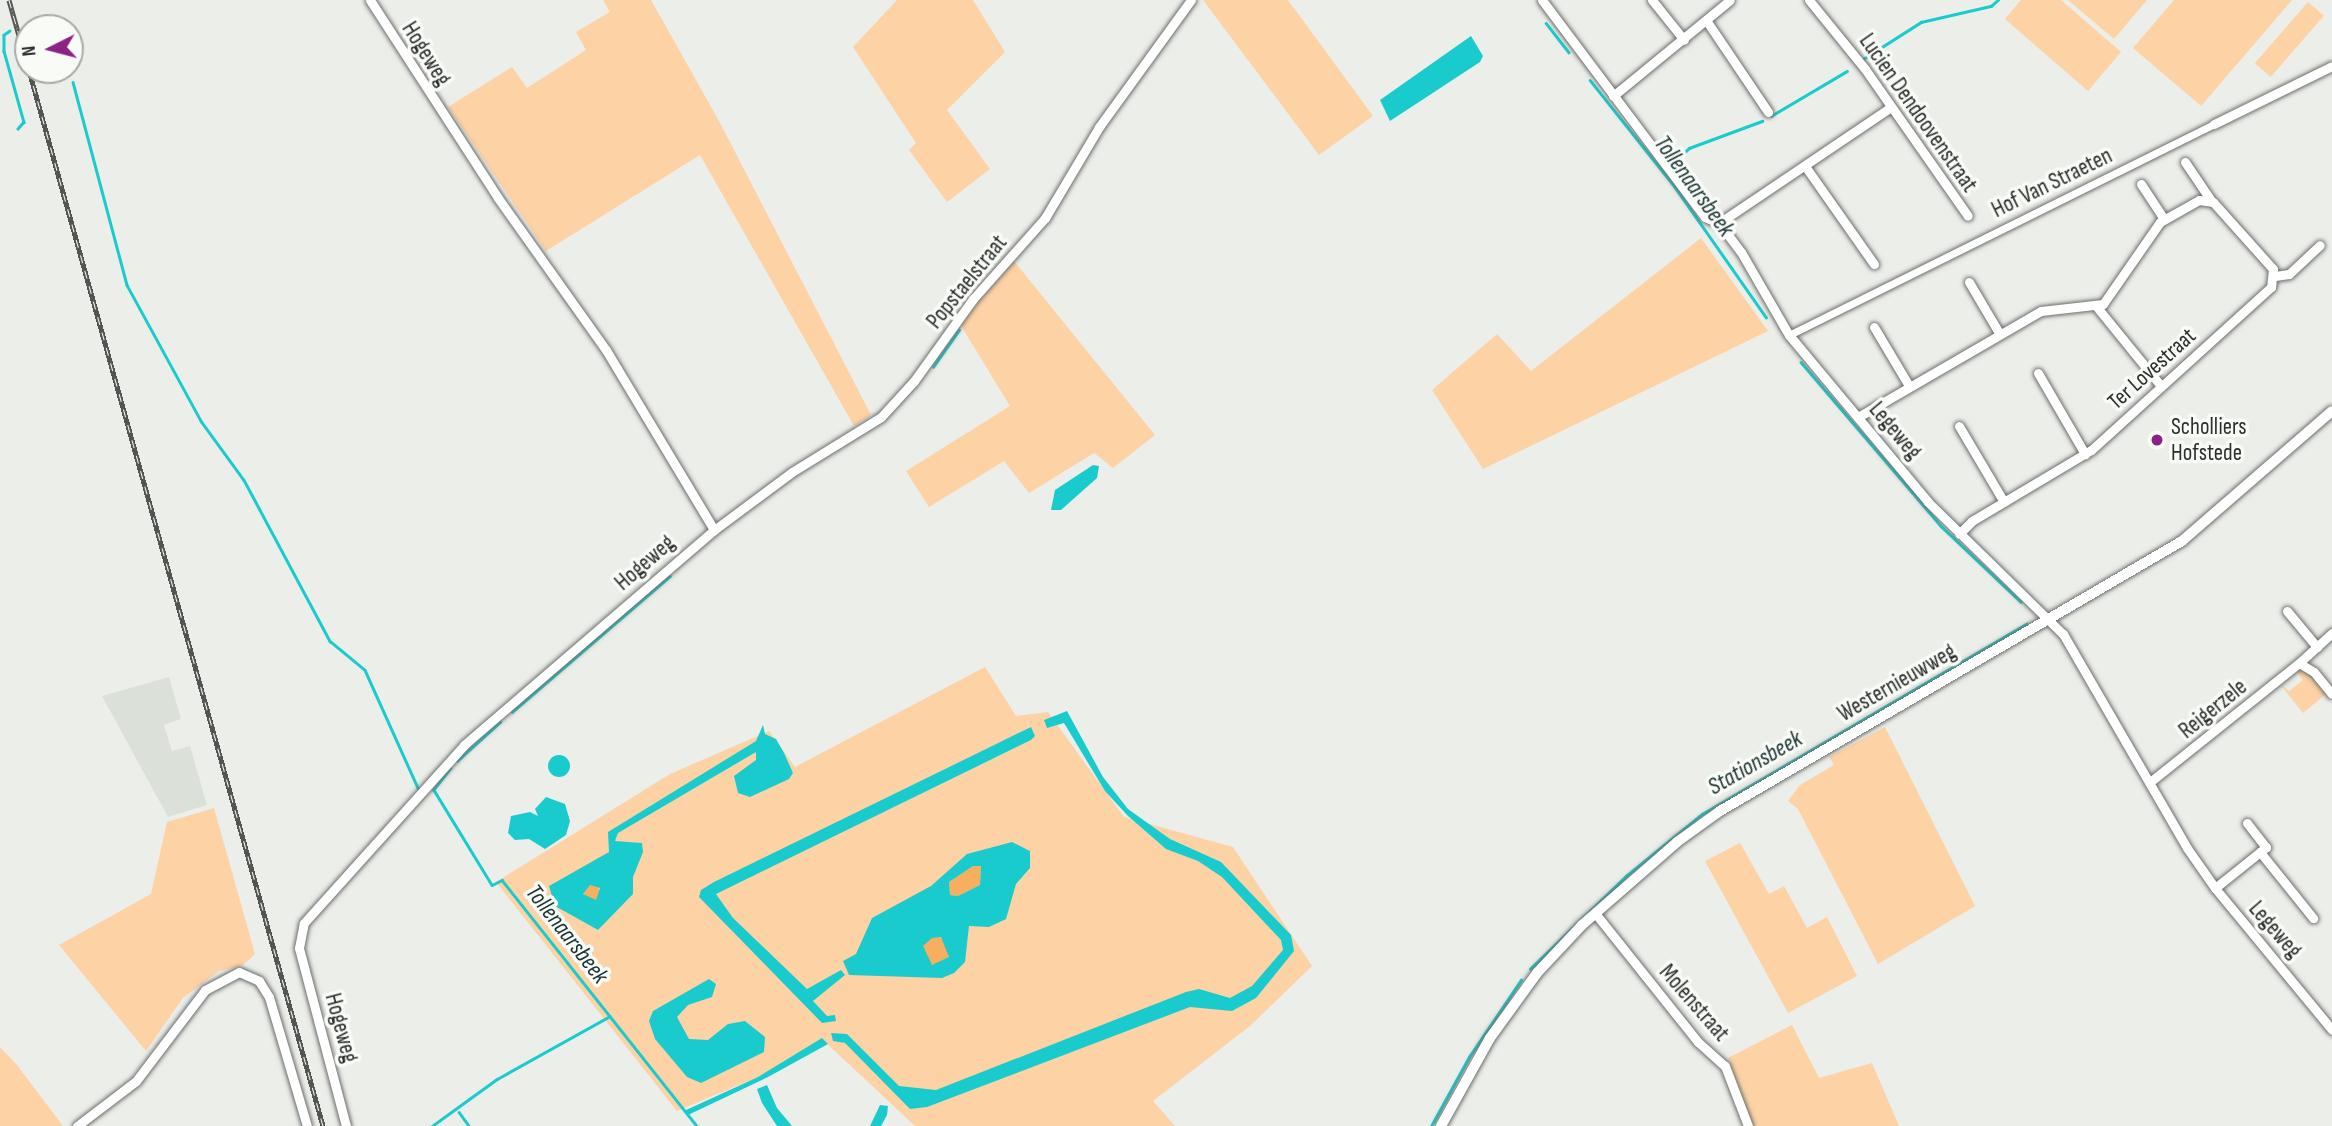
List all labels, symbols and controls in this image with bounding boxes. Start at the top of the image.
north arrow [14,14,84,84]
street label: Hogeweg [396,17,456,91]
street label: Lucien Dendoovenstraat [1853,28,1983,198]
text: N [18,45,42,57]
water label: Tollenaarsbeek [1648,130,1740,242]
street label: Hof Van Straeten [1987,142,2117,224]
street label: Popstaelstraat [921,230,1013,334]
street label: Ter Lovestraat [2102,322,2202,416]
street label: Legeweg [1863,396,1927,466]
place label: Scholliers Hofstede [2171,413,2247,467]
marker: Scholliers Hofstede [2149,432,2165,448]
street label: Hogeweg [609,529,681,597]
street label: Westernieuwweg [1833,638,1961,728]
street label: Reigerzele [2173,673,2253,745]
water label: Stationsbeek [1703,725,1807,801]
water label: Tollenaarsbeek [519,879,615,989]
street label: Legeweg [2243,896,2307,964]
street label: Molenstraat [1653,959,1735,1047]
street label: Hogeweg [319,990,363,1066]

